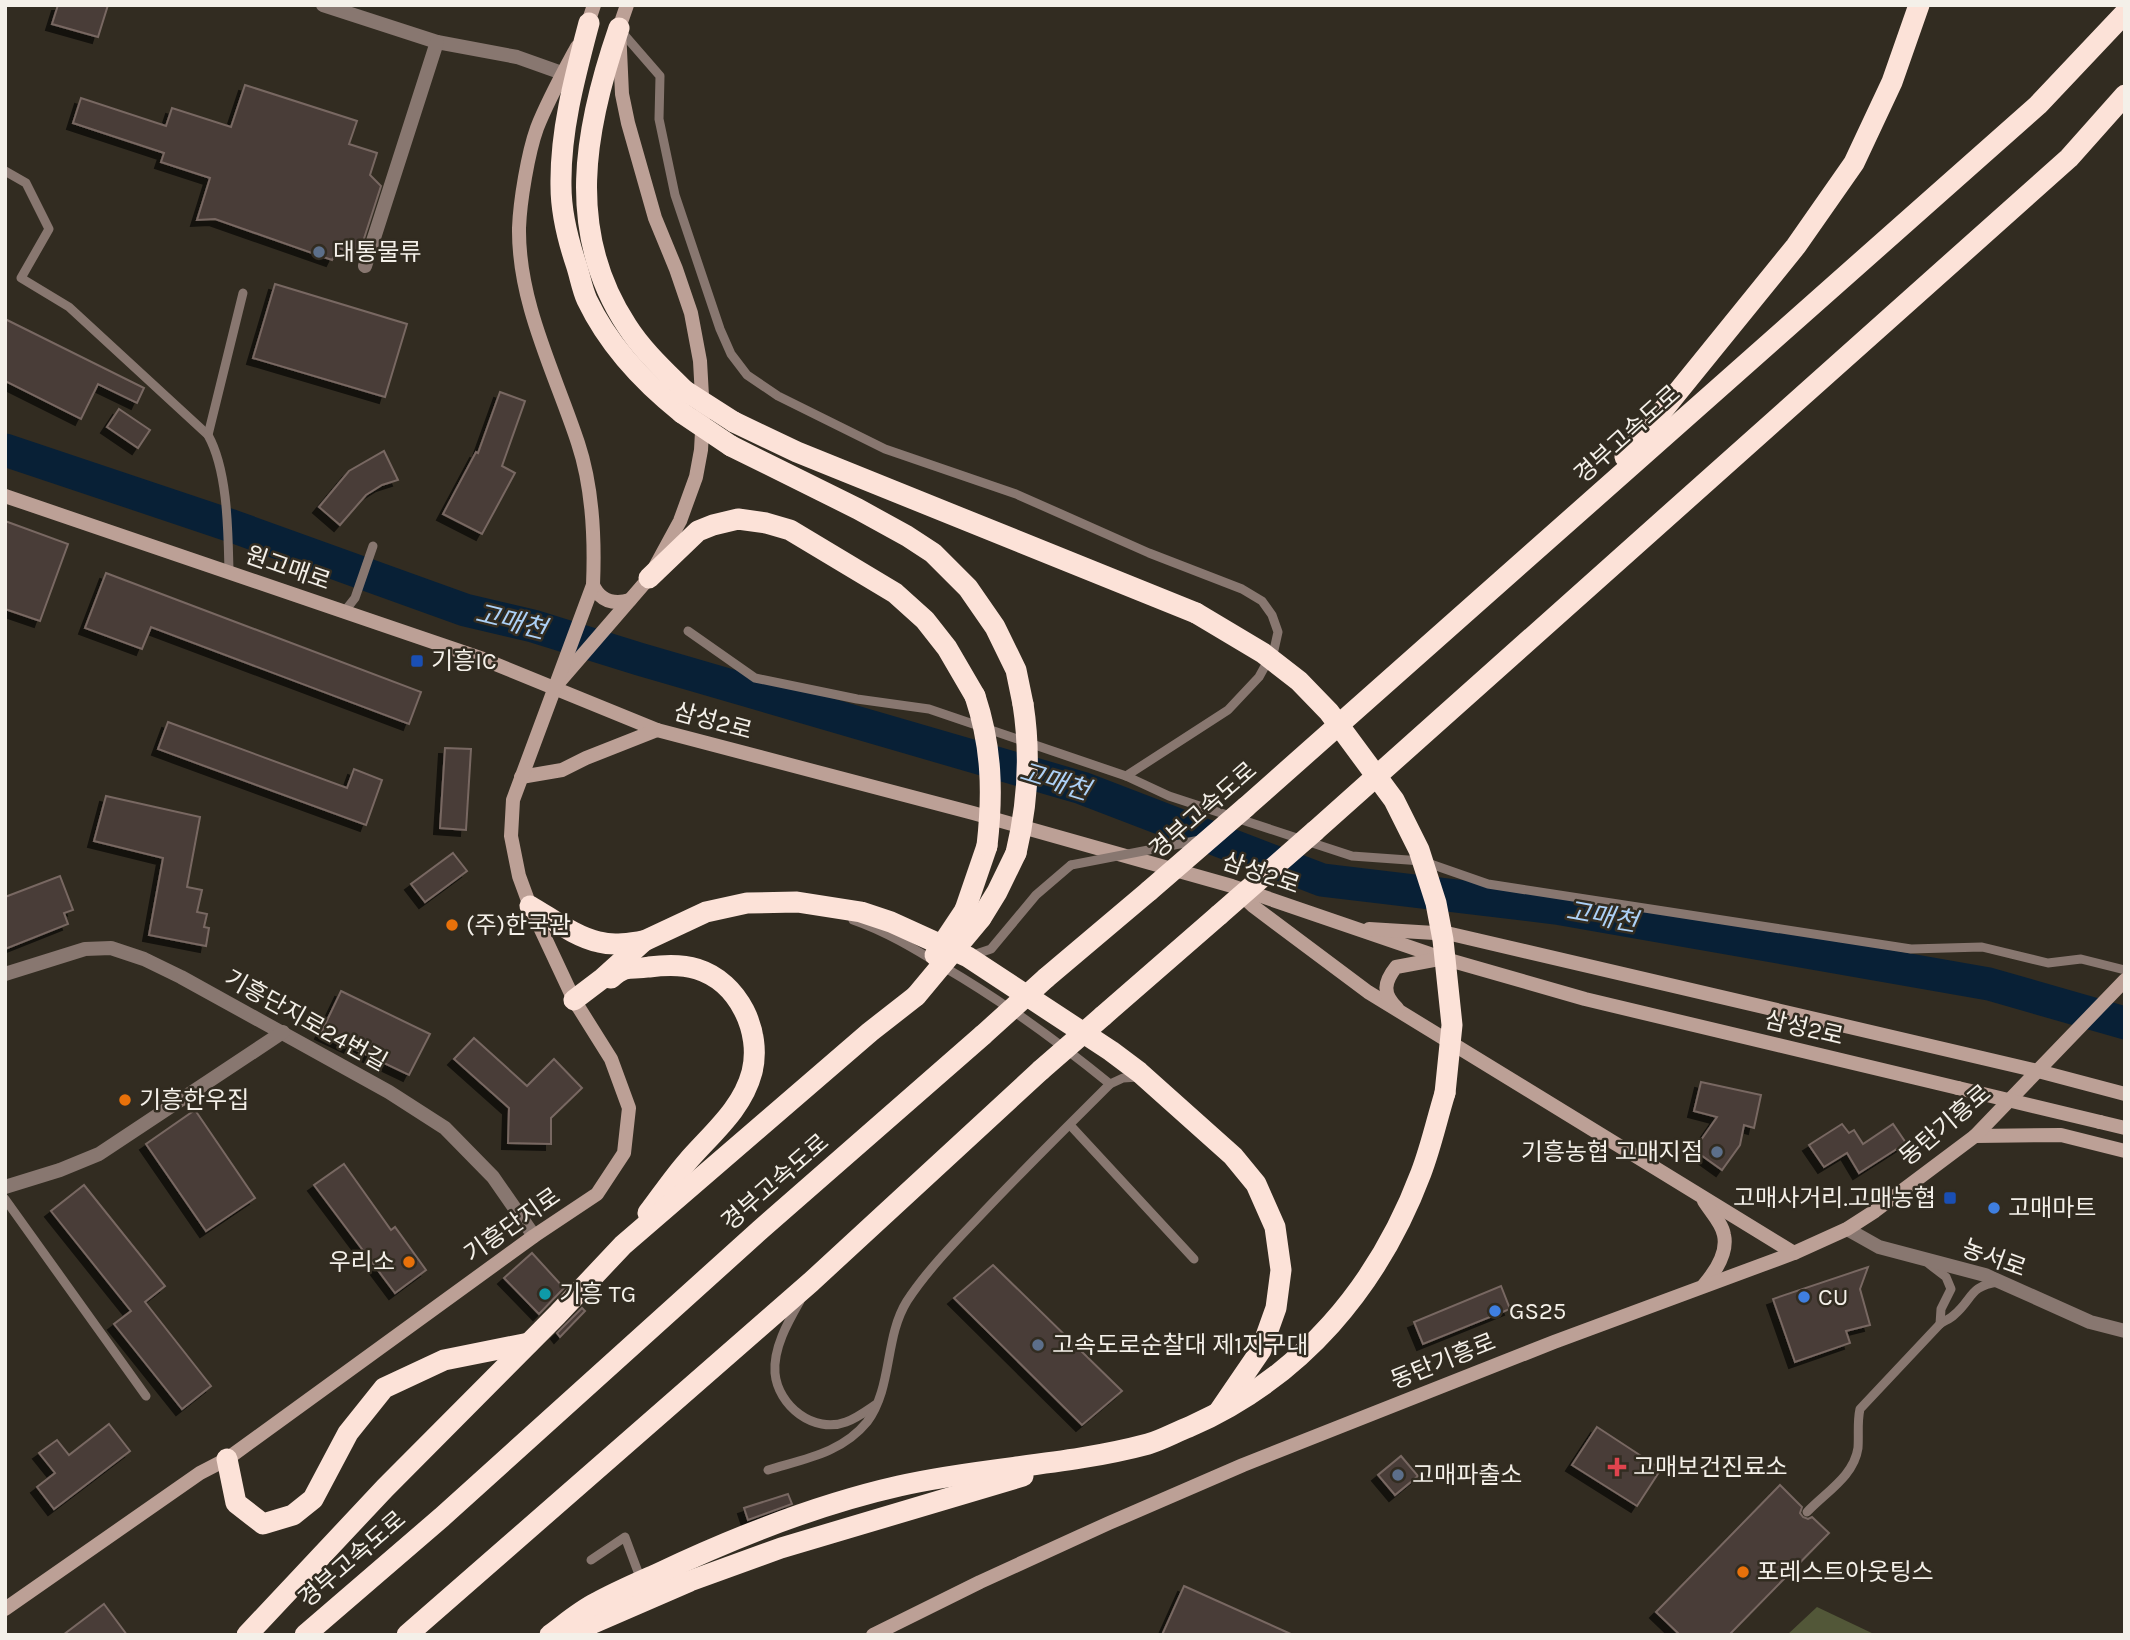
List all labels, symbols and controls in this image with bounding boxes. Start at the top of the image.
place label: 대통물류 [333,238,421,266]
marker: 대통물류 [311,244,327,260]
street label: 경부고속도로 [1568,379,1686,489]
street label: 원고매로 [242,540,334,596]
water label: 고매천 [472,598,552,646]
place label: 기흥IC [431,647,497,675]
marker: 기흥IC [409,653,425,669]
street label: 삼성2로 [671,697,755,745]
water label: 고매천 [1016,756,1097,808]
street label: 경부고속도로 [1144,756,1262,864]
street label: 삼성2로 [1219,847,1303,899]
water label: 고매천 [1564,895,1643,939]
place label: (주)한국관 [466,911,571,939]
marker: (주)한국관 [444,917,460,933]
street label: 기흥단지로24번길 [220,964,392,1076]
street label: 삼성2로 [1762,1005,1846,1051]
street label: 동탄기흥로 [1894,1079,1996,1171]
place label: 기흥한우집 [139,1086,249,1114]
marker: 기흥한우집 [117,1092,133,1108]
street label: 경부고속도로 [716,1128,834,1236]
place label: 기흥농협 고매지점 [1521,1138,1703,1166]
marker: 기흥농협 고매지점 [1709,1144,1725,1160]
street label: 기흥단지로 [459,1182,565,1268]
place label: 고매사거리.고매농협 [1733,1184,1936,1212]
marker: 고매사거리.고매농협 [1942,1190,1958,1206]
place label: 고매마트 [2008,1194,2096,1222]
marker: 고매마트 [1986,1200,2002,1216]
street label: 농서로 [1958,1234,2030,1282]
place label: 우리소 [329,1248,395,1276]
marker: 우리소 [401,1254,417,1270]
place label: 기흥 TG [559,1280,636,1308]
place label: CU [1818,1283,1848,1311]
marker: 기흥 TG [537,1286,553,1302]
marker: CU [1796,1289,1812,1305]
place label: GS25 [1509,1297,1566,1325]
marker: GS25 [1487,1303,1503,1319]
street label: 동탄기흥로 [1387,1327,1499,1395]
place label: 고속도로순찰대 제1지구대 [1052,1331,1309,1359]
marker: 고속도로순찰대 제1지구대 [1030,1337,1046,1353]
place label: 고매보건진료소 [1633,1453,1788,1481]
marker: 고매보건진료소 [1607,1457,1627,1477]
place label: 고매파출소 [1412,1461,1522,1489]
marker: 고매파출소 [1390,1467,1406,1483]
street label: 경부고속도로 [293,1505,411,1613]
place label: 포레스트아웃팅스 [1757,1558,1934,1586]
marker: 포레스트아웃팅스 [1735,1564,1751,1580]

